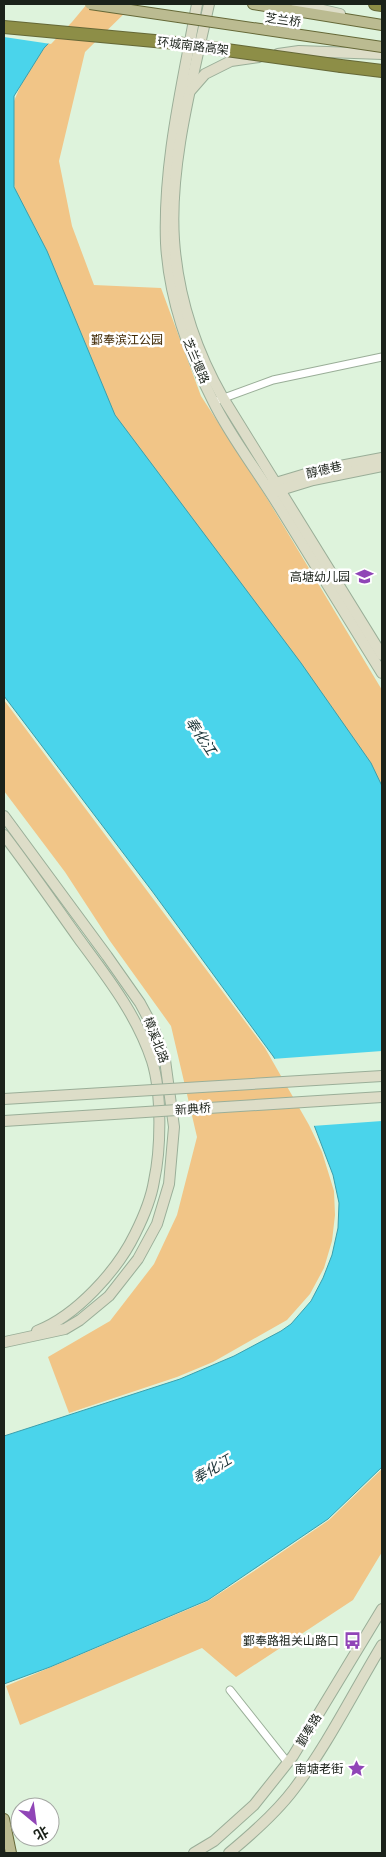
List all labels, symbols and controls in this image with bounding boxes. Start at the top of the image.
street label: 芝兰桥 [264,9,302,30]
street label: 环城南路高架 [156,33,230,58]
park label: 鄞奉滨江公园 [91,331,163,348]
street label: 芝兰堰路 [179,335,214,386]
street label: 醇德巷 [304,457,343,482]
school or university icon: 高塘幼儿园 [354,567,374,587]
place label: 高塘幼儿园 [290,568,350,585]
water label: 奉化江 [182,713,222,760]
street label: 樟溪北路 [140,1014,173,1065]
street label: 新典桥 [174,1099,212,1118]
water label: 奉化江 [189,1449,236,1488]
bus stop icon: 鄞奉路祖关山路口 [343,1631,363,1651]
place label: 鄞奉路祖关山路口 [243,1632,339,1649]
street label: 鄞奉路 [292,1710,325,1750]
place icon: 南塘老街 [347,1759,367,1779]
place label: 南塘老街 [295,1760,343,1777]
north arrow [10,1797,60,1847]
text: 北 [31,1822,52,1846]

